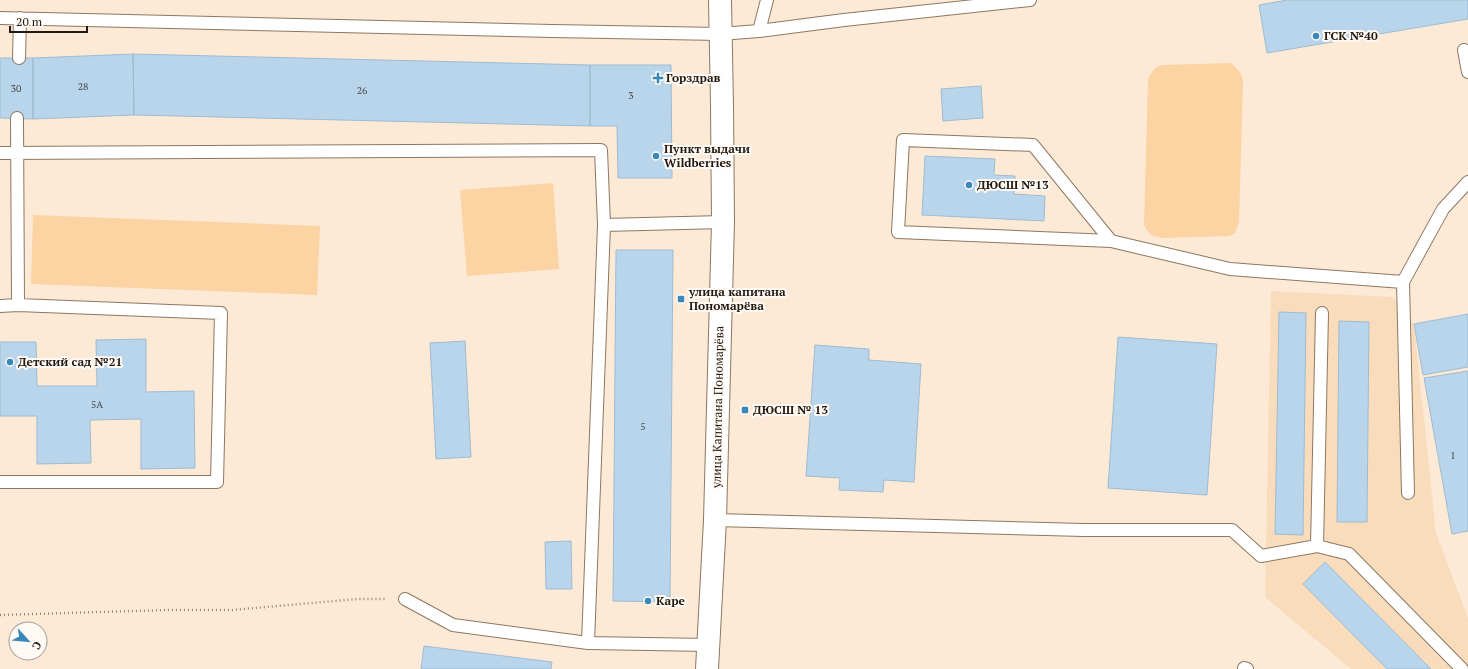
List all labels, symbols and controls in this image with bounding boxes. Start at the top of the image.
scale bar [10,8,87,34]
text: 20 m [16,14,43,29]
place label: ГСК №40 [1324,28,1378,43]
marker: ГСК №40 [1311,31,1321,41]
place label: Горздрав [666,70,721,85]
marker: Горздрав [653,73,663,83]
house number: 28 [78,80,88,93]
house number: 30 [11,82,21,95]
house number: 26 [357,84,368,97]
house number: 3 [628,89,634,102]
place label: Пункт выдачи Wildberries [664,141,750,170]
marker: Пункт выдачи Wildberries [651,151,661,161]
place label: ДЮСШ №13 [977,177,1049,192]
marker: ДЮСШ №13 [964,180,974,190]
place label: улица капитана Пономарёва [688,284,786,313]
marker: улица капитана Пономарёва [676,294,686,304]
street label: улица Капитана Пономарёва [709,326,726,489]
place label: Детский сад №21 [18,354,122,369]
marker: Детский сад №21 [5,357,15,367]
house number: 5А [91,398,103,411]
place label: ДЮСШ № 13 [753,402,828,417]
marker: ДЮСШ № 13 [740,405,750,415]
house number: 5 [640,420,646,433]
house number: 1 [1450,449,1456,462]
place label: Каре [656,593,686,608]
marker: Каре [643,596,653,606]
north arrow [8,621,48,661]
text: С [29,639,45,652]

